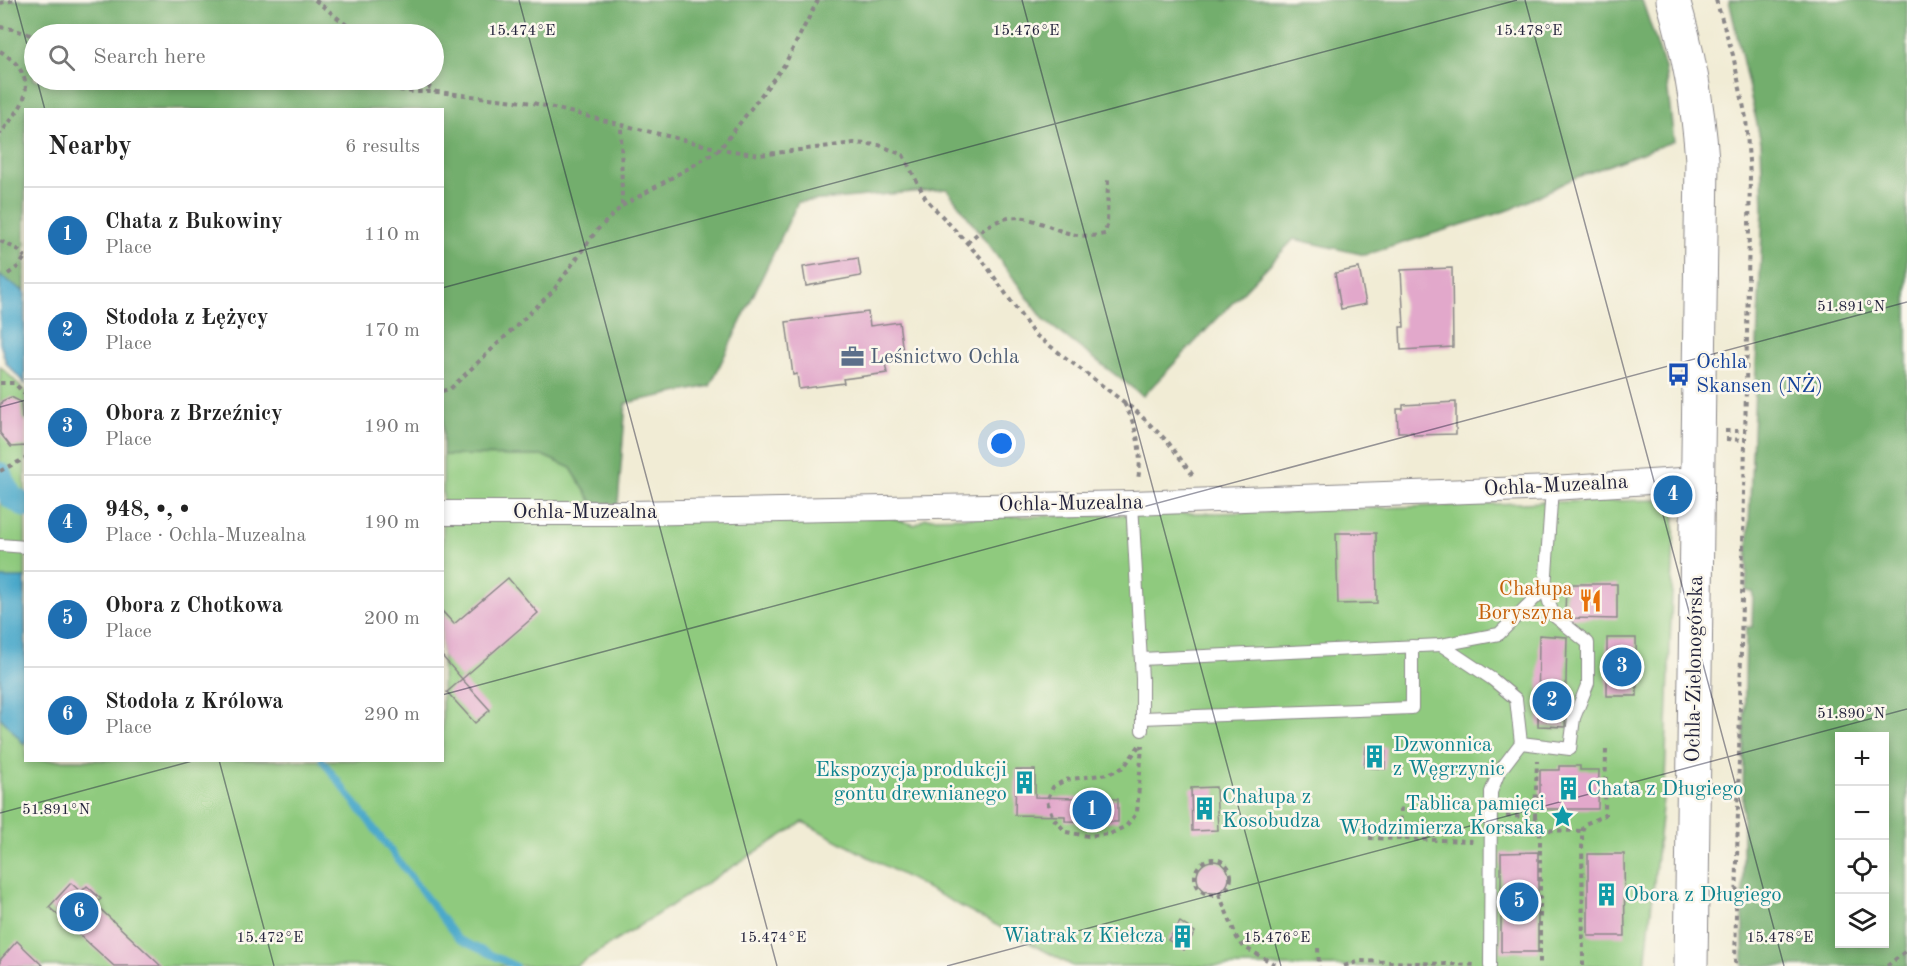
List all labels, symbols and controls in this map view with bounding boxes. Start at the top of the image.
search box [24,24,444,90]
text: 15.474°E [489,24,555,39]
text: 15.476°E [993,24,1059,39]
text: 15.478°E [1496,24,1562,39]
icon: search [45,41,78,74]
text: Search here [93,46,206,68]
text: Nearby [48,134,132,160]
text: 6 results [345,137,420,157]
text: Chata z Bukowiny [105,211,283,233]
text: 1 [62,225,73,245]
text: 110 m [364,225,420,245]
text: Place [105,238,152,258]
text: 51.891°N [1817,300,1885,315]
text: Stodoła z Łężycy [105,307,269,329]
text: 2 [62,321,73,341]
text: 170 m [364,321,420,341]
text: Place [105,334,152,354]
office icon: Leśnictwo Ochla [839,344,865,370]
place label: Leśnictwo Ochla [870,347,1019,368]
place label: Ochla Skansen (NŻ) [1696,352,1823,397]
bus stop icon: Ochla Skansen (NŻ) [1665,361,1691,387]
text: Obora z Brzeźnicy [105,403,283,425]
text: 3 [62,417,73,437]
text: 190 m [364,417,420,437]
your location [987,429,1016,458]
text: Place [105,430,152,450]
street label: Ochla-Muzealna [1483,472,1629,500]
pin: 4 [1654,472,1692,518]
street label: Ochla-Muzealna [999,492,1143,516]
text: 948, •, • [105,499,190,521]
street label: Ochla-Muzealna [513,502,657,523]
text: 4 [62,513,73,533]
text: 190 m [364,513,420,533]
text: Place · Ochla-Muzealna [105,526,306,546]
street label: Ochla-Zielonogórska [1683,575,1707,763]
place label: Chałupa Boryszyna [1477,579,1573,624]
restaurant icon: Chałupa Boryszyna [1578,588,1604,614]
text: Obora z Chotkowa [105,595,283,617]
text: 5 [62,609,73,629]
text: 200 m [364,609,420,629]
text: Place [105,622,152,642]
pin: 3 [1602,644,1642,690]
pin: 2 [1532,678,1572,724]
text: Stodoła z Królowa [105,691,283,713]
text: 6 [62,705,73,725]
text: 290 m [364,705,420,725]
text: 51.890°N [1817,707,1885,722]
text: Place [105,718,152,738]
map controls [1835,732,1889,948]
button: + [1835,732,1889,786]
place label: Dzwonnica z Węgrzynic [1393,735,1505,780]
building icon: Dzwonnica z Węgrzynic [1362,744,1388,770]
place label: Ekspozycja produkcji gontu drewnianego [815,760,1007,805]
building icon: Ekspozycja produkcji gontu drewnianego [1012,769,1038,795]
building icon: Chata z Długiego [1556,776,1582,802]
place label: Chata z Długiego [1587,779,1743,800]
button: − [1835,786,1889,840]
place label: Chałupa z Kosobudza [1222,787,1320,832]
pin: 1 [1072,788,1112,832]
place label: Tablica pamięci Włodzimierza Korsaka [1339,794,1545,839]
building icon: Chałupa z Kosobudza [1191,796,1217,822]
text: 51.891°N [22,803,90,818]
place icon: Tablica pamięci Włodzimierza Korsaka [1550,803,1576,829]
button: locate [1835,840,1889,894]
pin: 5 [1500,880,1538,924]
building icon: Obora z Długiego [1593,882,1619,908]
place label: Obora z Długiego [1624,885,1782,906]
pin: 6 [60,890,98,934]
button: layers [1835,894,1889,948]
building icon: Wiatrak z Kiełcza [1169,923,1195,949]
place label: Wiatrak z Kiełcza [1002,926,1164,947]
text: 15.472°E [237,931,303,946]
text: 15.474°E [740,931,806,946]
text: 15.476°E [1244,931,1310,946]
text: 15.478°E [1747,931,1813,946]

